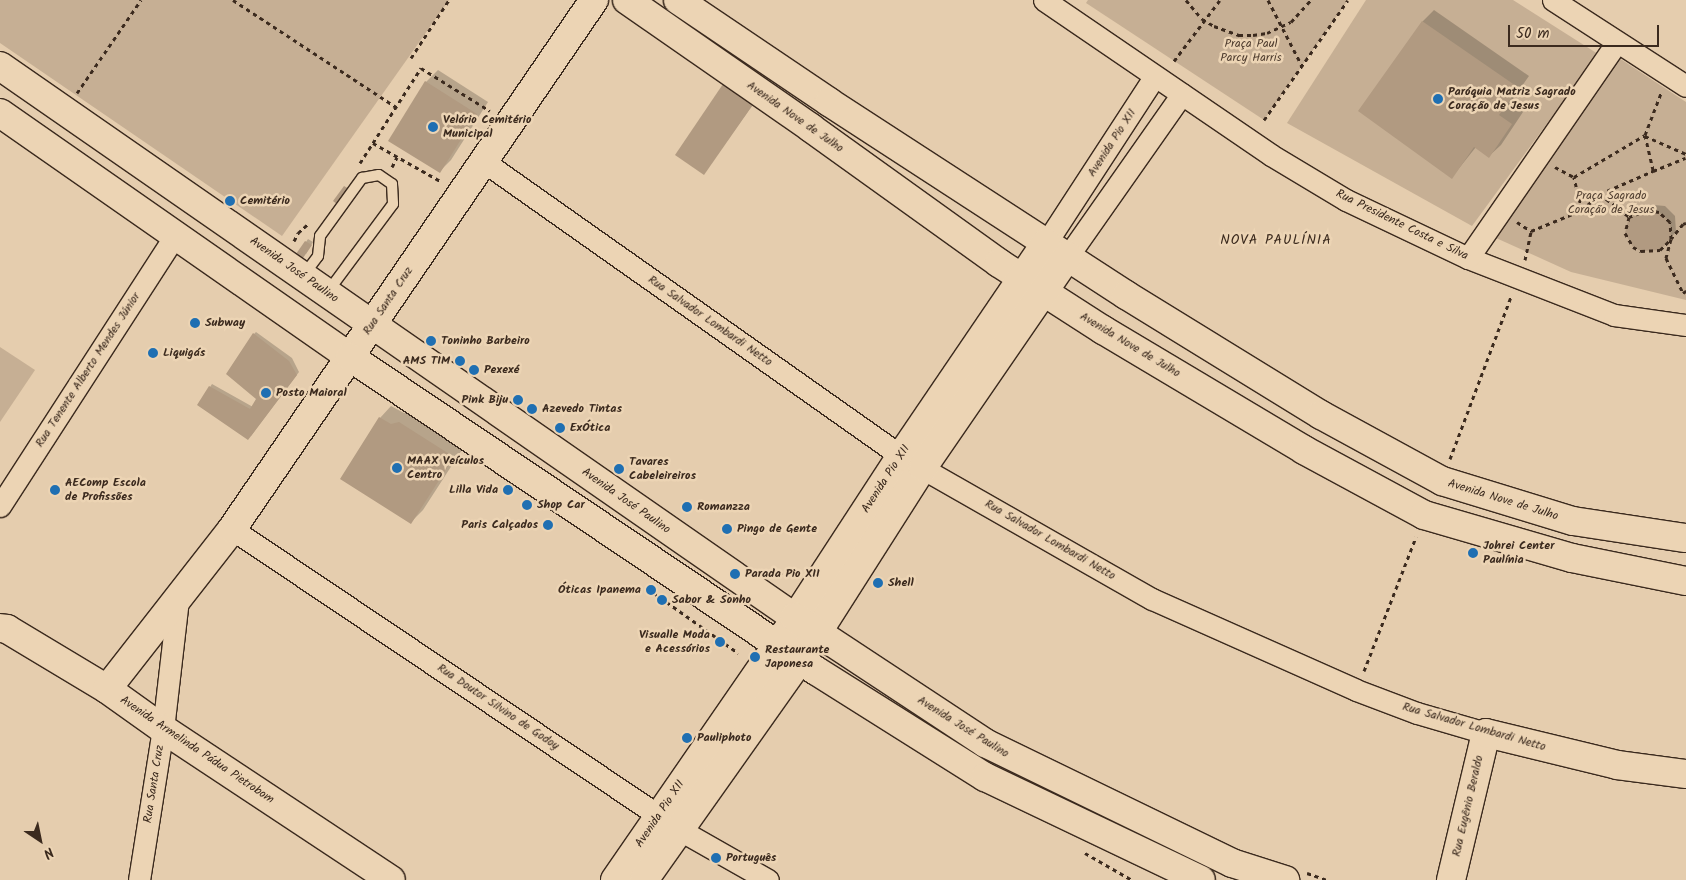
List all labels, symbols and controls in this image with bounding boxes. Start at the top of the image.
scale bar [1511,15,1662,47]
text: 50 m [1516,22,1550,46]
park label: Praça Paul Parcy Harris [1220,37,1282,65]
street label: Avenida Nove de Julho [744,78,846,156]
place label: Paróquia Matriz Sagrado Coração de Jesus [1448,85,1576,113]
marker: Paróquia Matriz Sagrado Coração de Jesus [1432,93,1444,105]
street label: Avenida Pio XII [1085,106,1139,180]
place label: Velório Cemitério Municipal [443,113,531,141]
marker: Velório Cemitério Municipal [427,121,439,133]
street label: Rua Presidente Costa e Silva [1333,187,1471,263]
park label: Praça Sagrado Coração de Jesus [1568,189,1654,217]
place label: Cemitério [240,194,290,208]
marker: Cemitério [224,195,236,207]
district label: NOVA PAULÍNIA [1219,232,1333,248]
street label: Avenida José Paulino [247,234,341,306]
street label: Rua Santa Cruz [360,264,416,338]
street label: Rua Salvador Lombardi Netto [645,273,775,369]
street label: Rua Tenente Alberto Mendes Júnior [33,290,143,450]
street label: Avenida Nove de Julho [1077,309,1183,381]
place label: Subway [205,316,245,330]
marker: Subway [189,317,201,329]
place label: Toninho Barbeiro [441,334,530,348]
marker: Toninho Barbeiro [425,335,437,347]
place label: Liquigás [163,346,205,360]
marker: Liquigás [147,347,159,359]
place label: AMS TIM [403,354,450,368]
marker: AMS TIM [454,355,466,367]
place label: Pexexé [484,363,519,377]
marker: Pexexé [468,364,480,376]
place label: Posto Maioral [276,386,347,400]
marker: Posto Maioral [260,387,272,399]
place label: Pink Biju [462,393,508,407]
marker: Pink Biju [512,394,524,406]
place label: Azevedo Tintas [542,402,622,416]
marker: Azevedo Tintas [526,403,538,415]
place label: ExÓtica [570,421,610,435]
marker: ExÓtica [554,422,566,434]
street label: Avenida Pio XII [859,442,913,516]
place label: MAAX Veículos Centro [407,454,484,482]
place label: Tavares Cabeleireiros [629,455,696,483]
marker: MAAX Veículos Centro [391,462,403,474]
marker: Tavares Cabeleireiros [613,463,625,475]
street label: Avenida José Paulino [579,465,673,537]
place label: AEComp Escola de Profissões [65,476,146,504]
street label: Avenida Nove de Julho [1446,476,1560,524]
place label: Lilla Vida [449,483,498,497]
marker: AEComp Escola de Profissões [49,484,61,496]
marker: Lilla Vida [502,484,514,496]
street label: Rua Salvador Lombardi Netto [982,497,1118,583]
place label: Shop Car [537,498,585,512]
marker: Shop Car [521,499,533,511]
place label: Romanzza [697,500,750,514]
marker: Romanzza [681,501,693,513]
place label: Paris Calçados [461,518,538,532]
marker: Paris Calçados [542,519,554,531]
place label: Pingo de Gente [737,522,817,536]
marker: Pingo de Gente [721,523,733,535]
place label: Johrei Center Paulínia [1483,539,1555,567]
marker: Johrei Center Paulínia [1467,547,1479,559]
place label: Parada Pio XII [745,567,820,581]
marker: Parada Pio XII [729,568,741,580]
place label: Shell [888,576,914,590]
marker: Shell [872,577,884,589]
place label: Óticas Ipanema [558,583,641,597]
marker: Óticas Ipanema [645,584,657,596]
place label: Sabor & Sonho [672,593,751,607]
marker: Sabor & Sonho [656,594,668,606]
place label: Visualle Moda e Acessórios [639,628,710,656]
marker: Visualle Moda e Acessórios [714,636,726,648]
place label: Restaurante Japonesa [765,643,829,671]
marker: Restaurante Japonesa [749,651,761,663]
street label: Rua Doutor Silvino de Godoy [434,661,562,753]
street label: Avenida Armelinda Pádua Pietrobom [117,693,277,807]
street label: Avenida José Paulino [915,693,1011,761]
street label: Rua Salvador Lombardi Netto [1401,700,1547,754]
place label: Pauliphoto [697,731,751,745]
marker: Pauliphoto [681,732,693,744]
street label: Rua Santa Cruz [141,744,167,824]
street label: Rua Eugênio Beraldo [1449,754,1487,858]
street label: Avenida Pio XII [632,778,688,850]
north arrow [15,815,65,865]
text: N [39,841,58,864]
place label: Português [726,851,776,865]
marker: Português [710,852,722,864]

